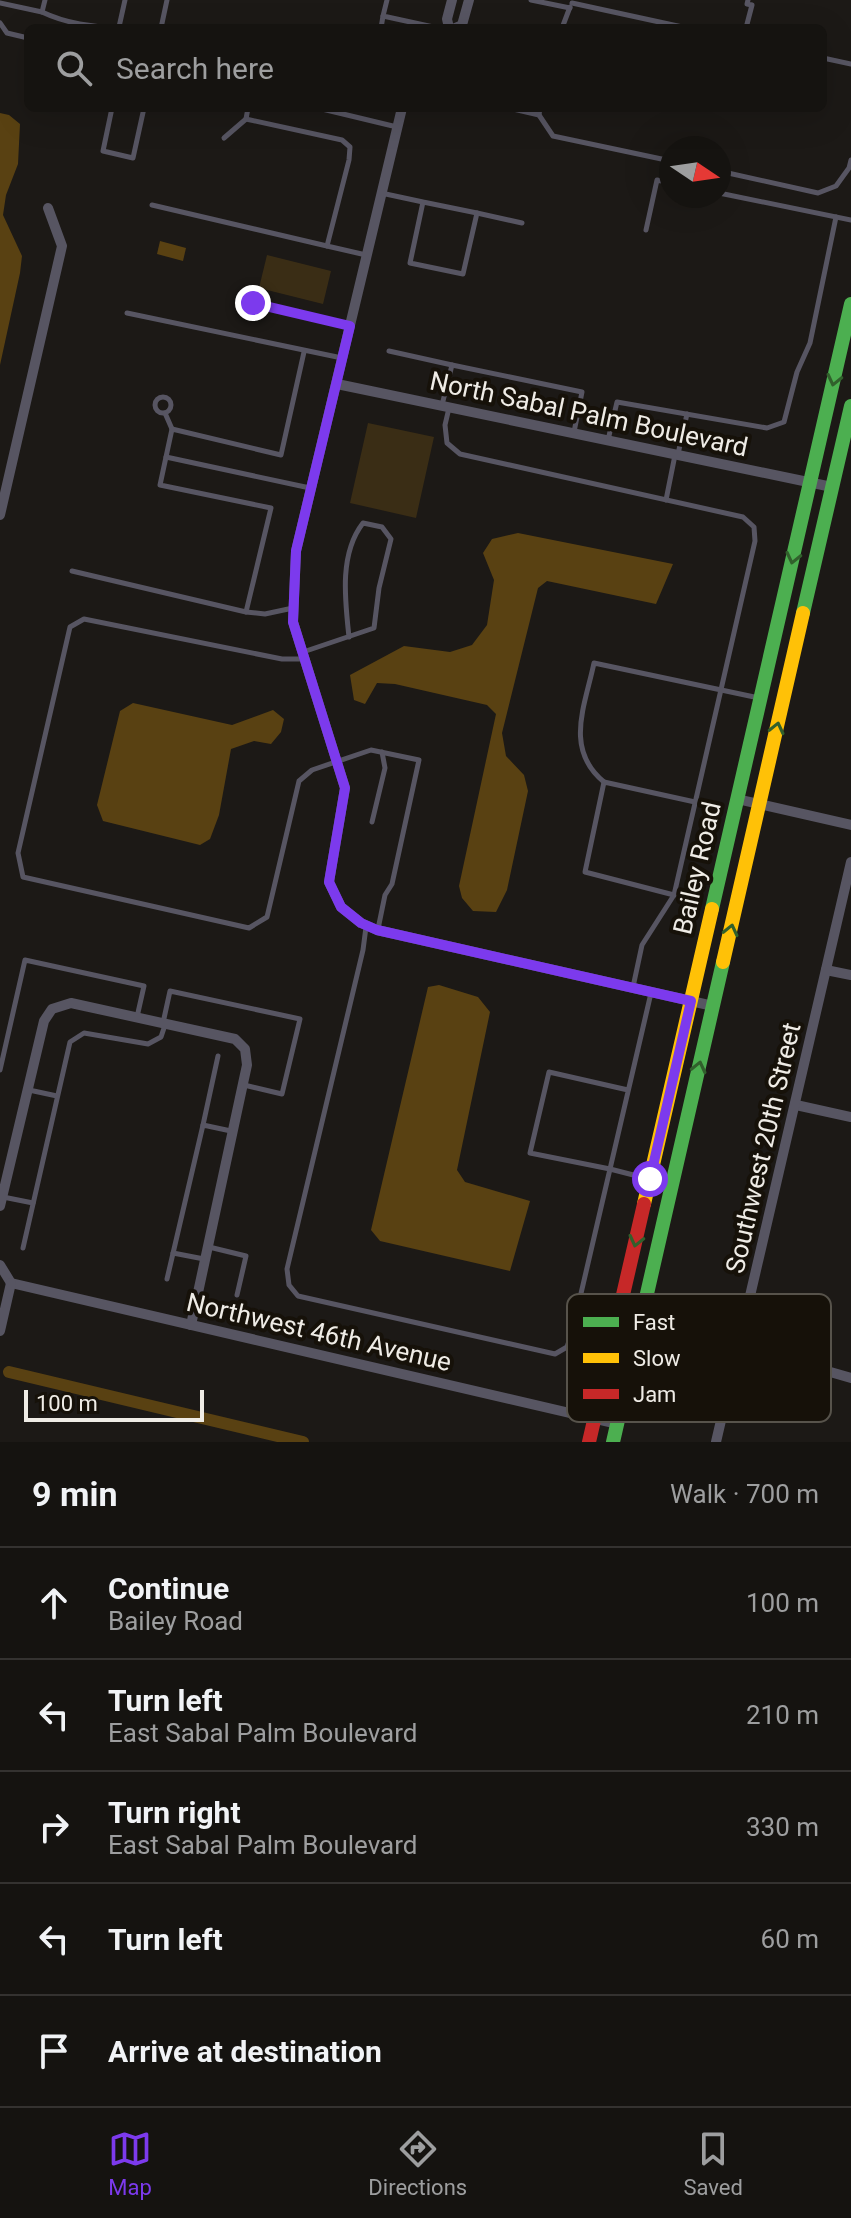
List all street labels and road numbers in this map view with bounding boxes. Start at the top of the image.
street label: North Sabal Palm Boulevard [427,366,751,462]
street label: Bailey Road [667,799,727,937]
street label: Southwest 20th Street [720,1020,806,1276]
street label: Northwest 46th Avenue [184,1287,454,1377]

